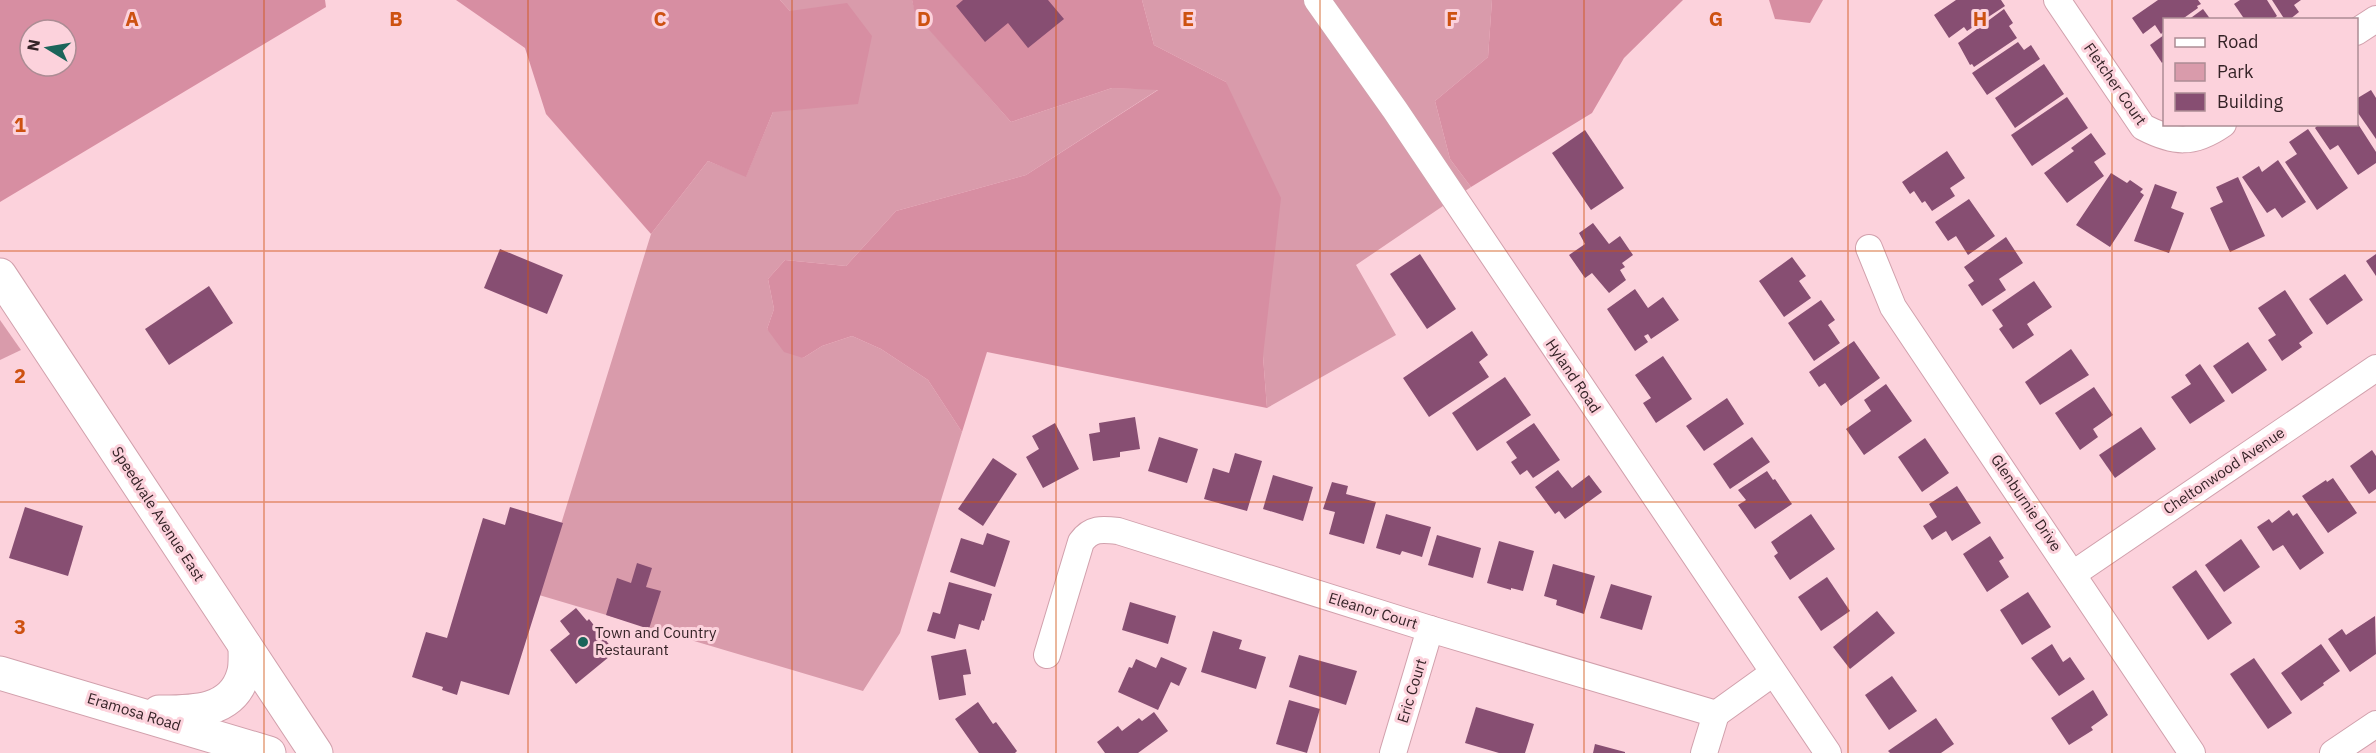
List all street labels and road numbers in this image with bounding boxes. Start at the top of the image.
street label: Fletcher Court [2080,39,2151,129]
street label: Hyland Road [1542,335,1605,416]
street label: Cheltonwood Avenue [2159,423,2288,518]
street label: Speedvale Avenue East [108,443,209,585]
street label: Glenburnie Drive [1987,451,2066,555]
street label: Eleanor Court [1326,588,1420,633]
street label: Eric Court [1393,656,1430,725]
street label: Eramosa Road [85,688,183,735]

